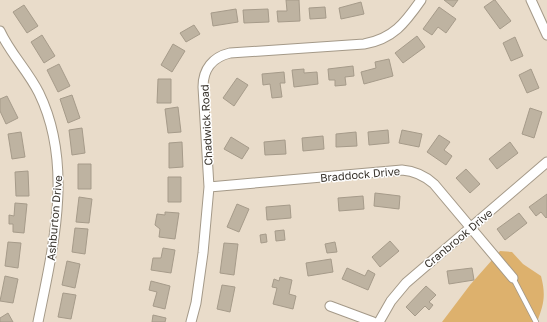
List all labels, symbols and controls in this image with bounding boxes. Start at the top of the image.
street label: Chadwick Road [197,84,215,166]
street label: Braddock Drive [320,164,400,184]
street label: Ashburton Drive [44,175,64,261]
street label: Cranbrook Drive [421,206,495,270]

